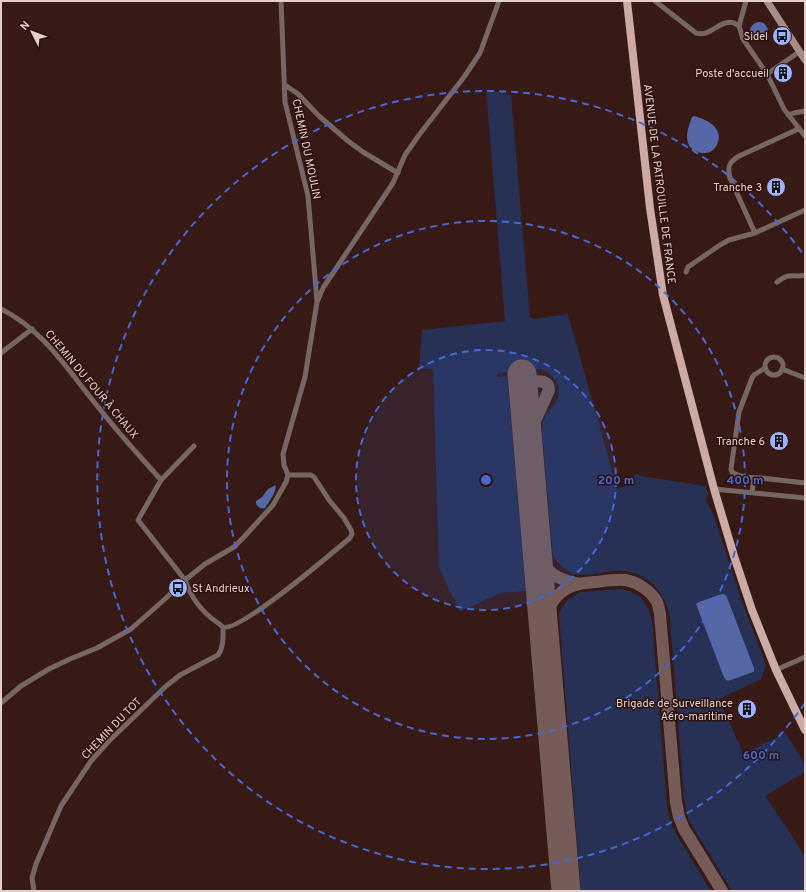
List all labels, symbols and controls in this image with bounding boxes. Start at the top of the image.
north arrow [12,12,52,52]
text: N [17,18,33,34]
bus stop icon: Sidel [771,25,793,47]
place label: Sidel [744,30,768,44]
building icon: Poste d'accueil [772,62,794,84]
place label: Poste d'accueil [695,67,769,81]
street label: AVENUE DE LA PATROUILLE DE FRANCE [640,83,678,285]
street label: CHEMIN DU MOULIN [289,98,324,201]
building icon: Tranche 3 [765,176,787,198]
place label: Tranche 3 [713,181,762,195]
street label: CHEMIN DU FOUR À CHAUX [42,327,142,442]
building icon: Tranche 6 [768,430,790,452]
place label: Tranche 6 [716,435,765,449]
centre of rings [479,473,493,487]
text: 200 m [598,473,634,489]
text: 400 m [726,473,764,489]
bus stop icon: St Andrieux [167,577,189,599]
place label: St Andrieux [192,582,250,596]
street label: CHEMIN DU TOT [79,695,145,763]
place label: Brigade de Surveillance Aéro-maritime [616,697,733,724]
building icon: Brigade de Surveillance Aéro-maritime [736,698,758,720]
text: 600 m [743,748,779,764]

